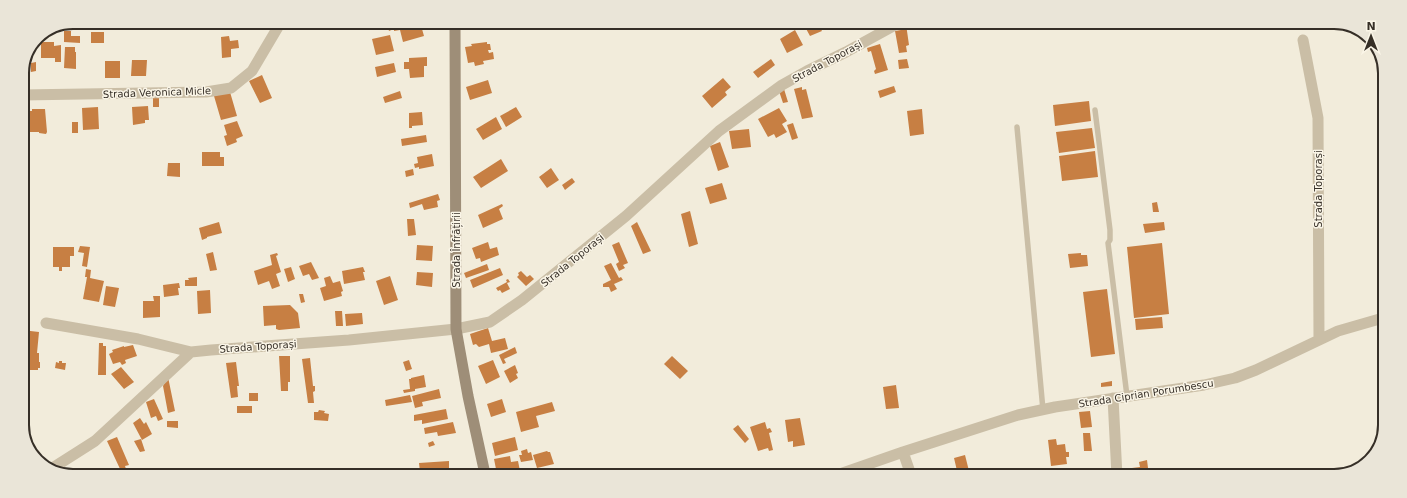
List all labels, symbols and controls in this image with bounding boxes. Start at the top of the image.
north arrow [1351,16,1391,56]
text: N [1366,20,1376,33]
street label: Strada Toporași [790,38,864,85]
street label: Strada Veronica Micle [103,85,211,100]
street label: Strada Toporași [1313,150,1325,228]
street label: Strada Înfrățirii [450,212,463,288]
street label: Strada Toporași [539,232,606,290]
street label: Strada Toporași [219,338,297,356]
street label: Strada Ciprian Porumbescu [1078,377,1214,410]

